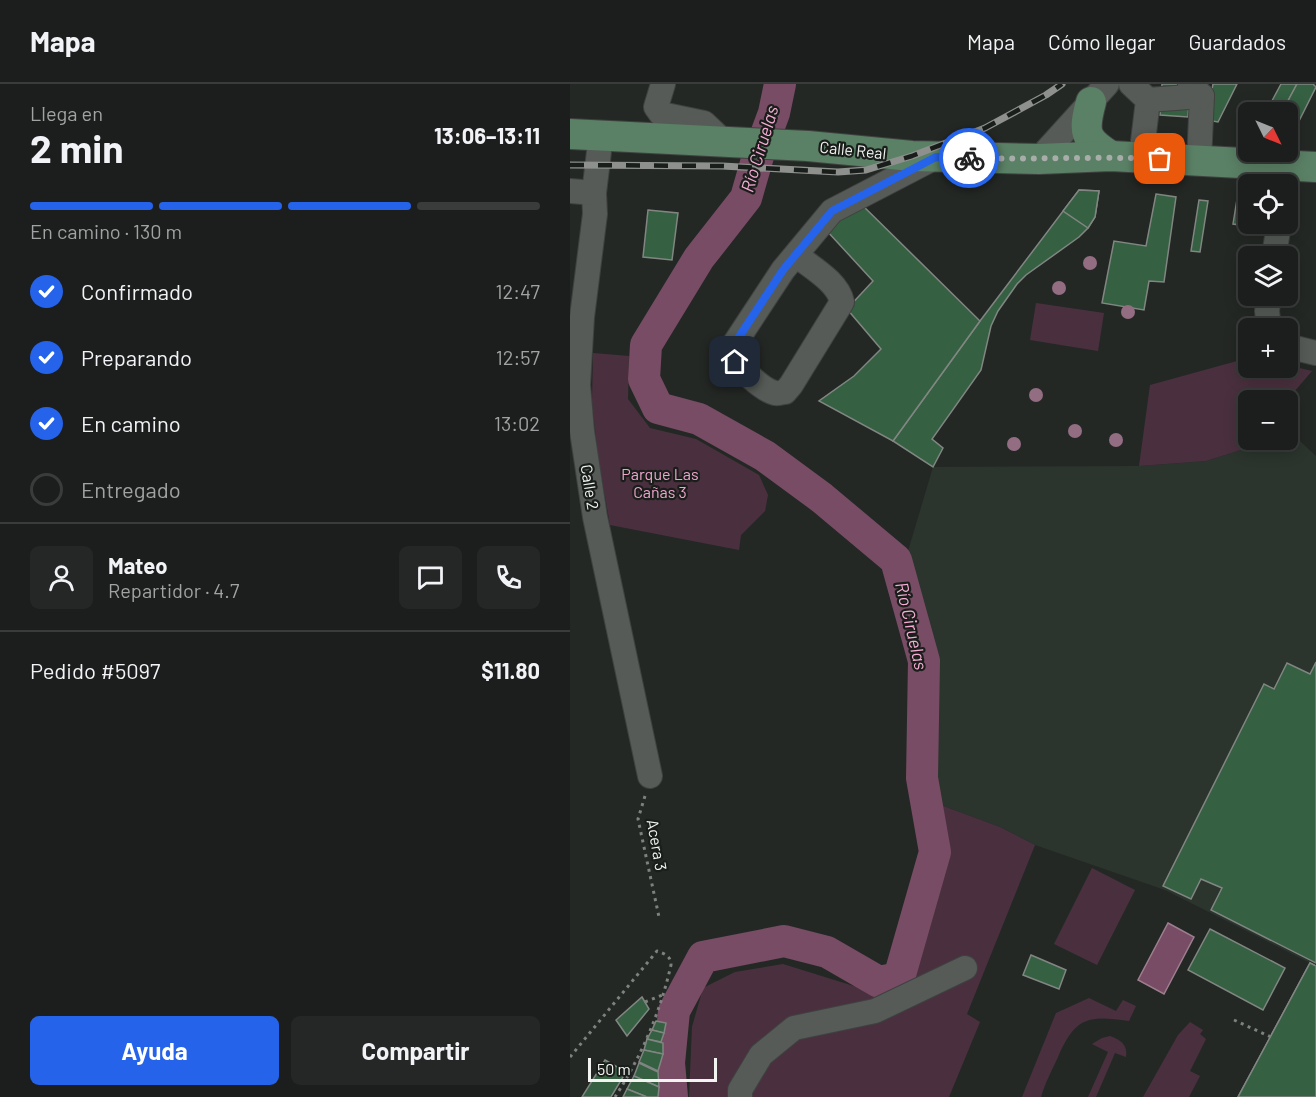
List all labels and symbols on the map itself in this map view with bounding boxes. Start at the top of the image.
north arrow [1238,102,1298,162]
water label: Río Ciruelas [735,103,783,195]
courier [939,128,999,188]
pin [1134,133,1185,184]
street label: Calle Real [819,137,887,162]
pin [709,336,760,387]
street label: Calle 2 [578,463,603,511]
park label: Parque Las Cañas 3 [621,464,699,501]
water label: Río Ciruelas [891,580,933,672]
street label: Acera 3 [644,818,671,872]
scale bar [588,1055,717,1082]

